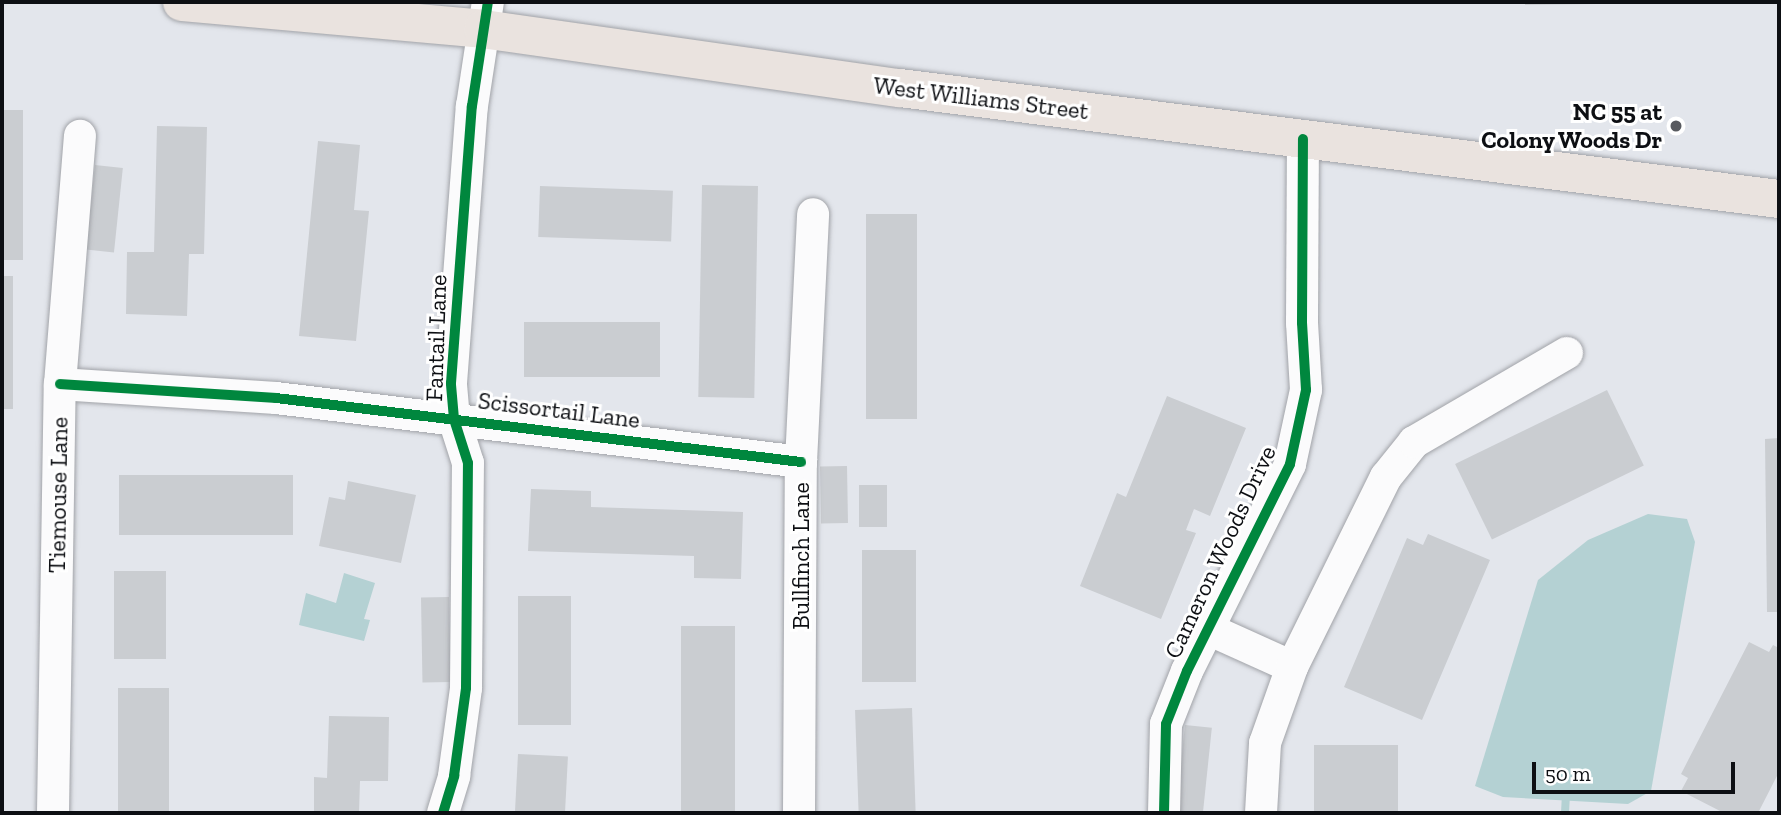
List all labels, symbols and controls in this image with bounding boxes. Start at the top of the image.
street label: West Williams Street [871,70,1091,126]
place label: NC 55 at Colony Woods Dr [1480,98,1662,154]
marker: NC 55 at Colony Woods Dr [1668,118,1684,134]
street label: Fantail Lane [419,274,453,402]
street label: Scissortail Lane [476,386,642,434]
street label: Tiemouse Lane [42,417,74,573]
street label: Cameron Woods Drive [1158,441,1282,663]
street label: Bullfinch Lane [787,482,815,630]
scale bar [1536,748,1739,792]
text: 50 m [1545,761,1591,786]

